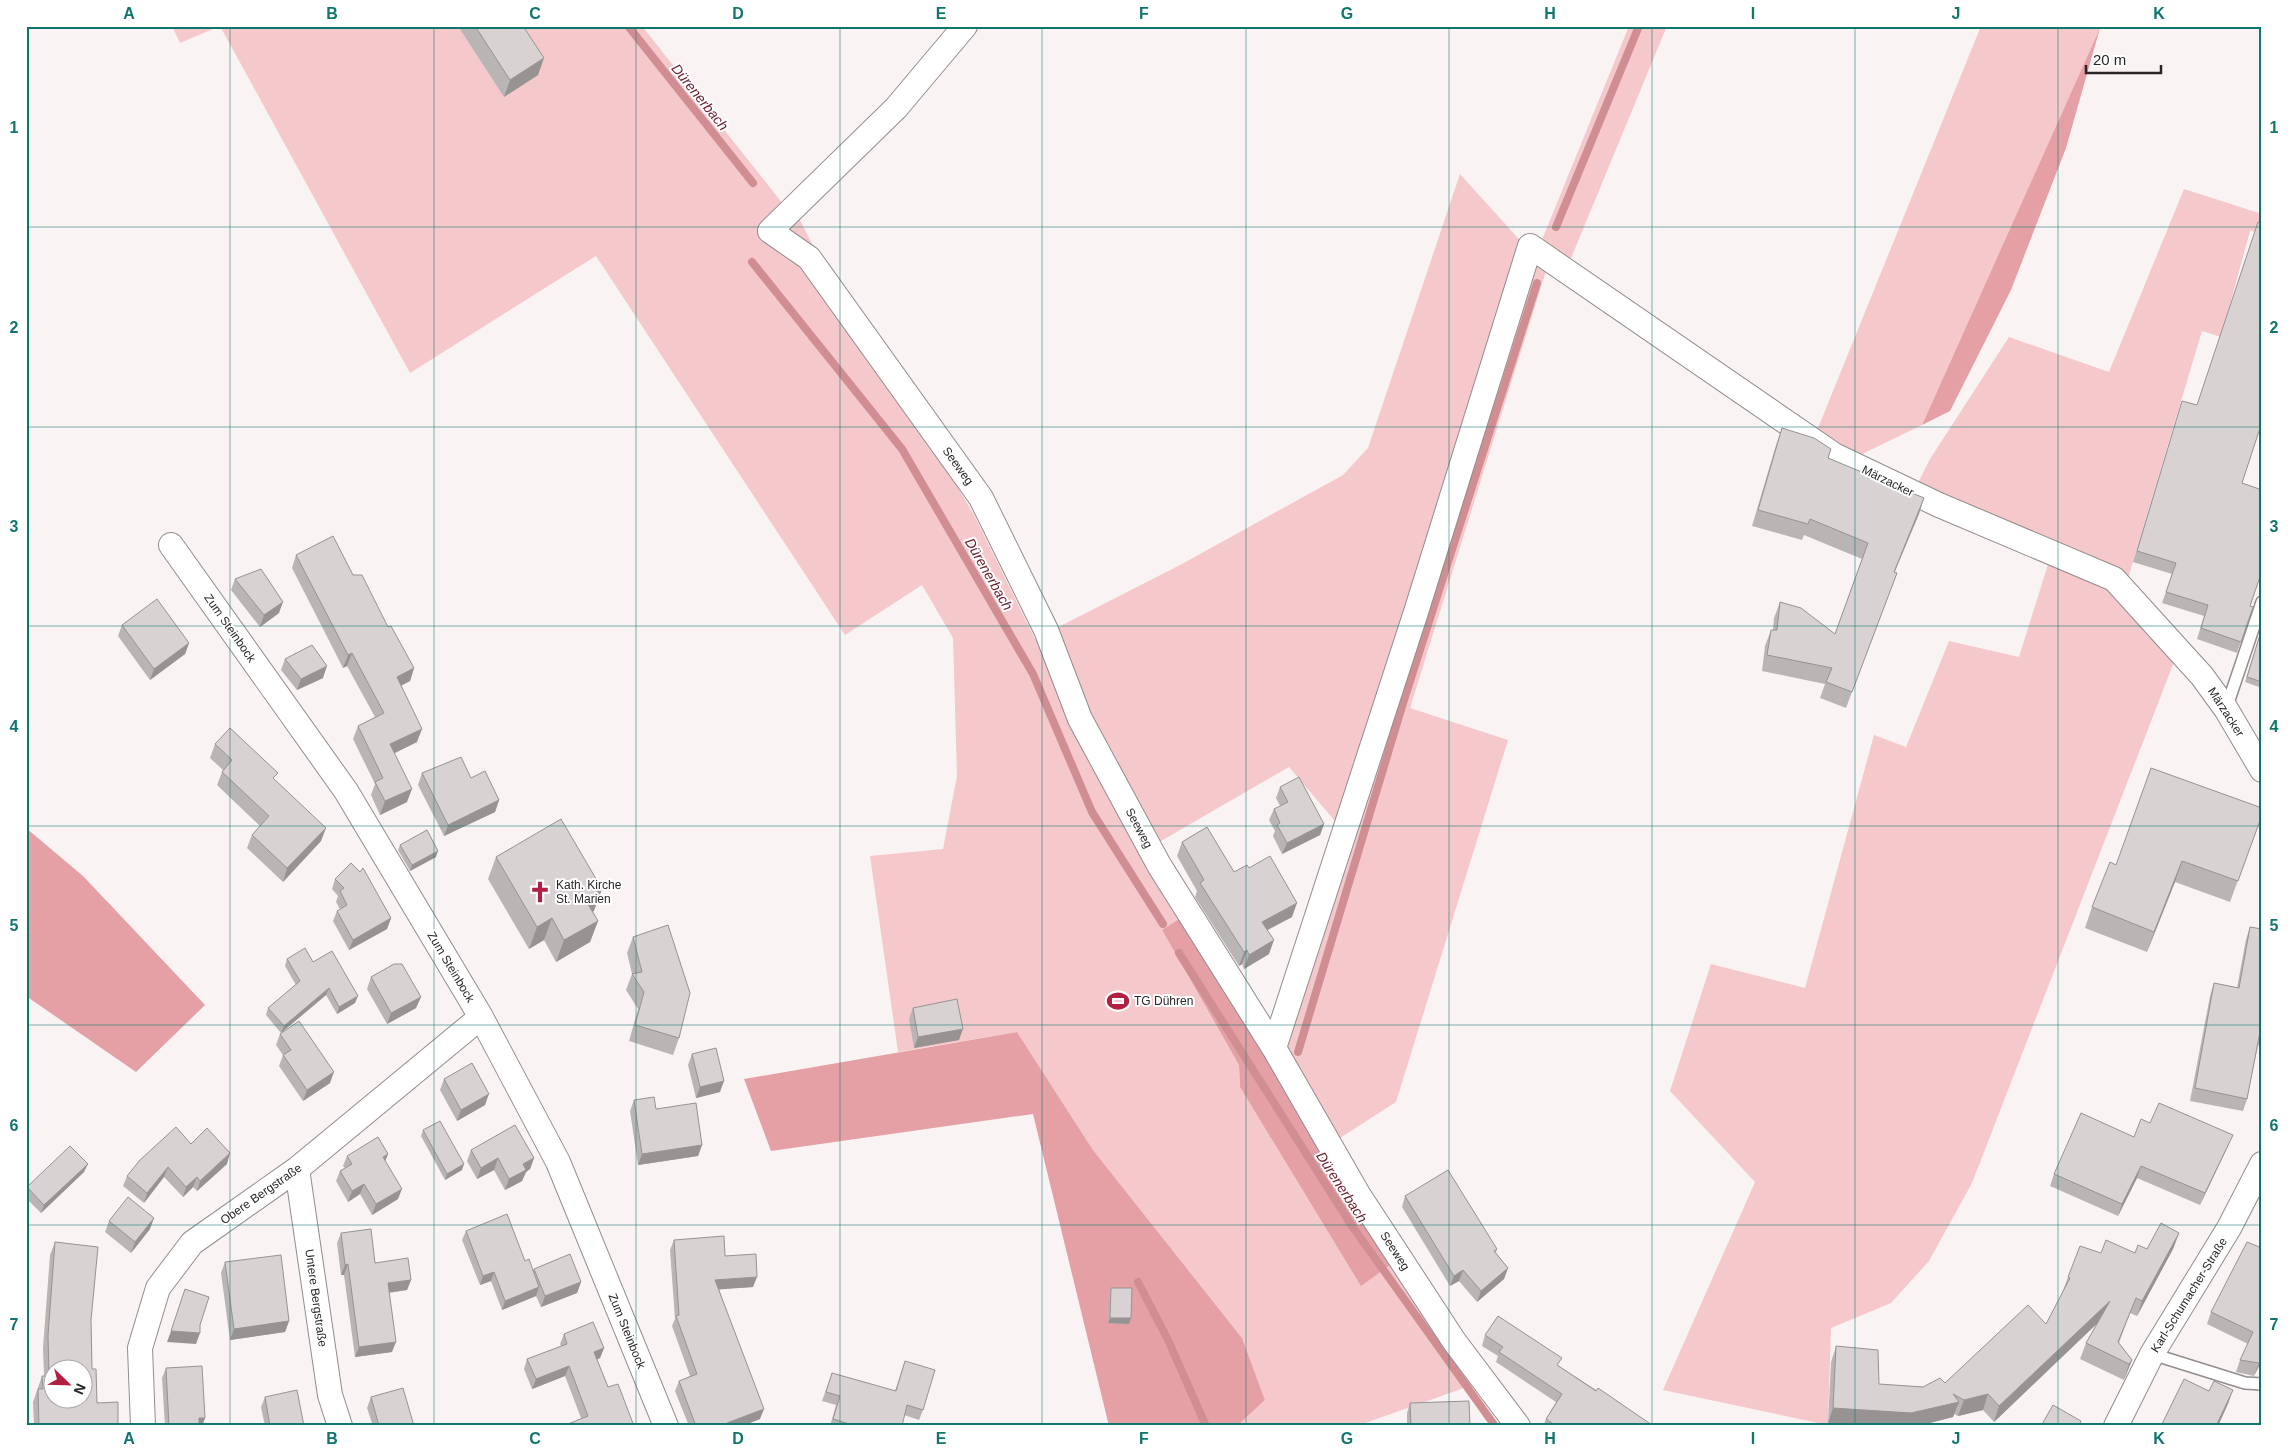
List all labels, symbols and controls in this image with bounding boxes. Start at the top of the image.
text: A [123,5,135,22]
text: B [326,5,338,22]
text: C [529,5,541,22]
text: D [732,5,744,22]
text: E [936,5,947,22]
text: F [1139,5,1149,22]
text: G [1341,5,1353,22]
text: H [1544,5,1556,22]
text: I [1751,5,1755,22]
text: J [1952,5,1960,22]
text: K [2153,5,2165,22]
scale bar [2086,42,2160,74]
text: 20 m [2093,51,2126,68]
water label: Dürenerbach [668,61,732,134]
text: 1 [10,119,19,136]
text: 1 [2270,119,2279,136]
text: 2 [10,319,19,336]
text: 2 [2270,319,2279,336]
street label: Seeweg [940,444,976,488]
street label: Märzacker [1860,462,1916,500]
text: 3 [10,518,19,535]
text: 3 [2270,518,2279,535]
water label: Dürenerbach [962,535,1016,613]
street label: Zum Steinbock [201,591,259,666]
street label: Märzacker [2205,685,2247,739]
text: 4 [10,718,19,735]
text: 4 [2270,718,2279,735]
street label: Seeweg [1123,806,1155,850]
place label: Kath. Kirche St. Marien [556,878,622,906]
church icon: Kath. Kirche St. Marien [527,879,553,905]
text: 5 [10,917,19,934]
text: 5 [2270,917,2279,934]
street label: Zum Steinbock [424,929,478,1006]
sports icon: TG Dühren [1105,988,1131,1014]
place label: TG Dühren [1134,994,1193,1008]
text: 6 [10,1117,19,1134]
text: 6 [2270,1117,2279,1134]
water label: Dürenerbach [1313,1149,1371,1225]
street label: Obere Bergstraße [218,1161,305,1227]
street label: Seeweg [1377,1229,1413,1273]
street label: Karl-Schumacher-Straße [2148,1235,2230,1355]
street label: Untere Bergstraße [302,1248,330,1348]
street label: Zum Steinbock [606,1291,649,1372]
text: 7 [10,1316,19,1333]
text: 7 [2270,1316,2279,1333]
north arrow [42,1360,92,1410]
text: N [71,1381,89,1397]
text: A [123,1430,135,1447]
text: B [326,1430,338,1447]
text: C [529,1430,541,1447]
text: D [732,1430,744,1447]
text: E [936,1430,947,1447]
text: F [1139,1430,1149,1447]
text: G [1341,1430,1353,1447]
text: H [1544,1430,1556,1447]
text: I [1751,1430,1755,1447]
text: J [1952,1430,1960,1447]
text: K [2153,1430,2165,1447]

